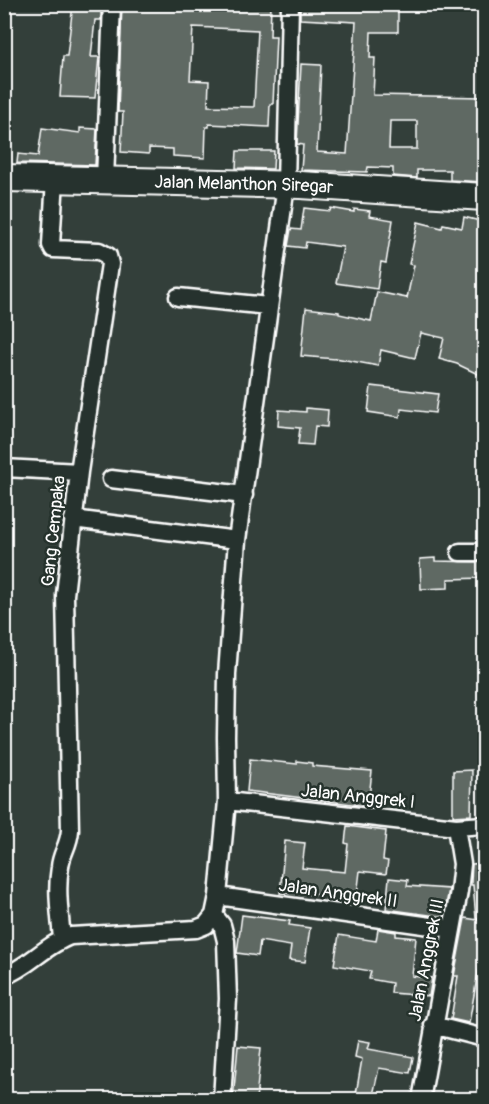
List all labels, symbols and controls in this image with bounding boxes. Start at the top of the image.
street label: Jalan Melanthon Siregar [154,171,335,199]
street label: Gang Cempaka [36,474,71,588]
street label: Jalan Anggrek I [300,779,416,814]
street label: Jalan Anggrek II [277,874,399,913]
street label: Jalan Anggrek III [403,897,450,1024]

